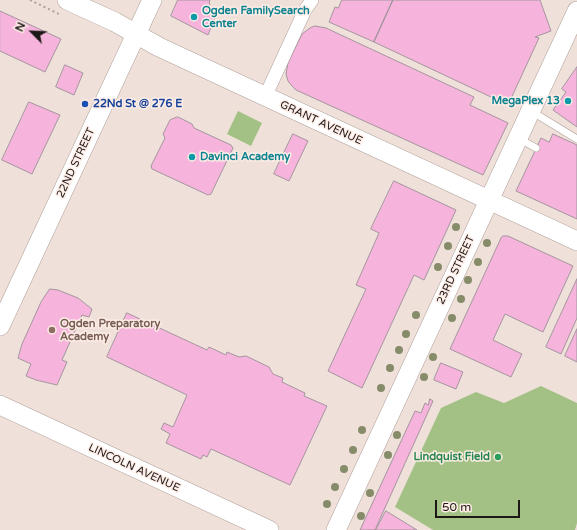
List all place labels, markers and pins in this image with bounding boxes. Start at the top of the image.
place label: Ogden FamilySearch Center [202,4,310,30]
marker: Ogden FamilySearch Center [189,12,199,22]
place label: MegaPlex 13 [491,94,560,108]
marker: MegaPlex 13 [563,96,573,106]
place label: 22Nd St @ 276 E [93,97,182,111]
marker: 22Nd St @ 276 E [80,99,90,109]
place label: Davinci Academy [200,150,290,164]
marker: Davinci Academy [187,152,197,162]
place label: Ogden Preparatory Academy [60,317,160,343]
marker: Ogden Preparatory Academy [47,325,57,335]
place label: Lindquist Field [413,450,490,464]
marker: Lindquist Field [493,452,503,462]

